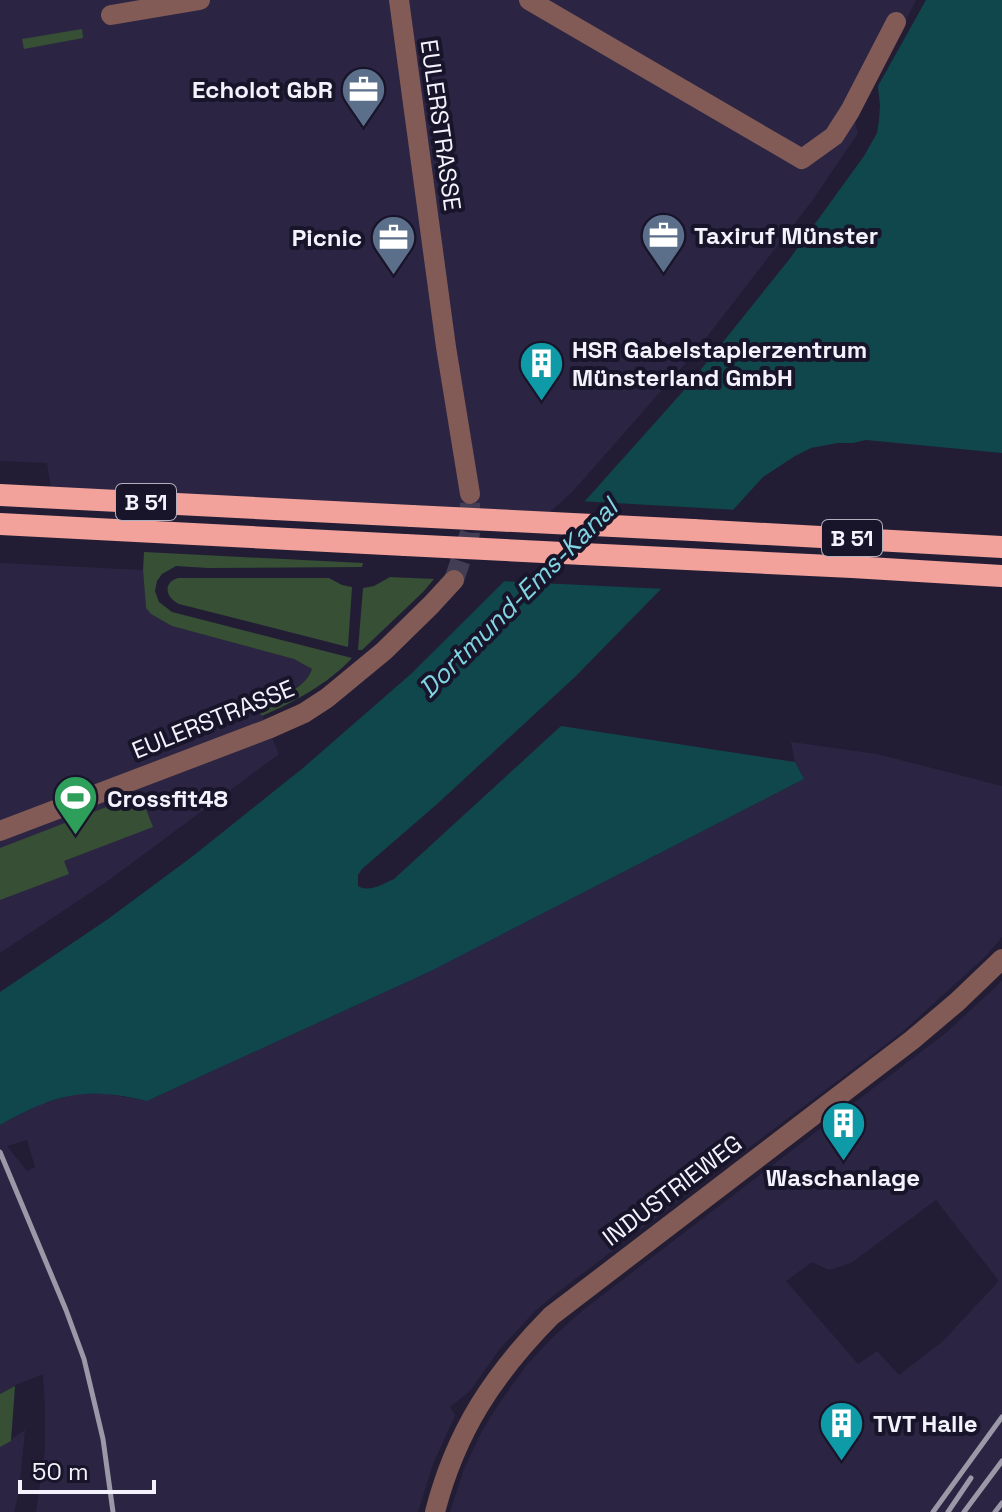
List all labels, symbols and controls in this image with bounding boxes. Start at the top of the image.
street label: EULERSTRASSE [414,37,468,213]
office icon: Echolot GbR [340,65,388,128]
place label: Echolot GbR [192,74,333,105]
office icon: Taxiruf Münster [639,211,687,274]
office icon: Picnic [369,213,417,276]
place label: Taxiruf Münster [694,220,878,251]
place label: Picnic [292,222,362,253]
place label: HSR Gabelstaplerzentrum Münsterland GmbH [572,334,867,393]
building icon: HSR Gabelstaplerzentrum Münsterland GmbH [517,339,565,402]
road number: B 51 [116,484,176,520]
water label: Dortmund-Ems-Kanal [411,489,627,705]
road number: B 51 [822,520,882,556]
street label: EULERSTRASSE [127,672,299,766]
sports icon: Crossfit48 [52,774,100,837]
place label: Crossfit48 [107,783,228,814]
building icon: Waschanlage [819,1099,867,1162]
street label: INDUSTRIEWEG [596,1127,748,1253]
place label: Waschanlage [766,1162,920,1193]
building icon: TVT Halle [818,1399,866,1462]
place label: TVT Halle [873,1408,978,1439]
scale bar [20,1444,154,1494]
text: 50 m [32,1456,89,1487]

